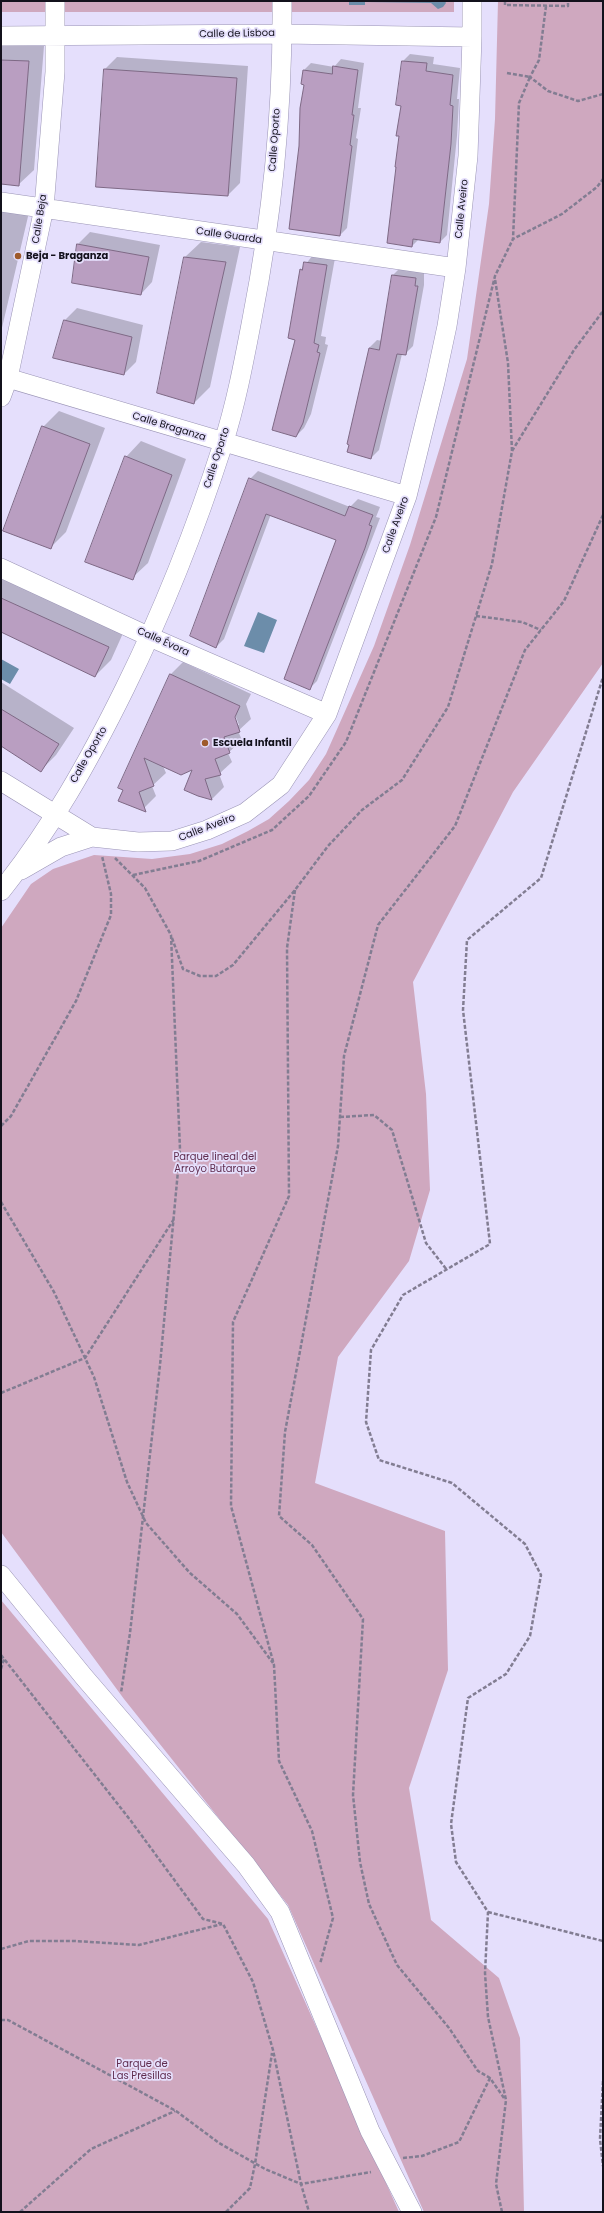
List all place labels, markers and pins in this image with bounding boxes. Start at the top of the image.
place label: Beja - Braganza [26,250,108,262]
marker: Beja - Braganza [13,251,23,261]
place label: Escuela Infantil [213,737,292,749]
marker: Escuela Infantil [200,738,210,748]

